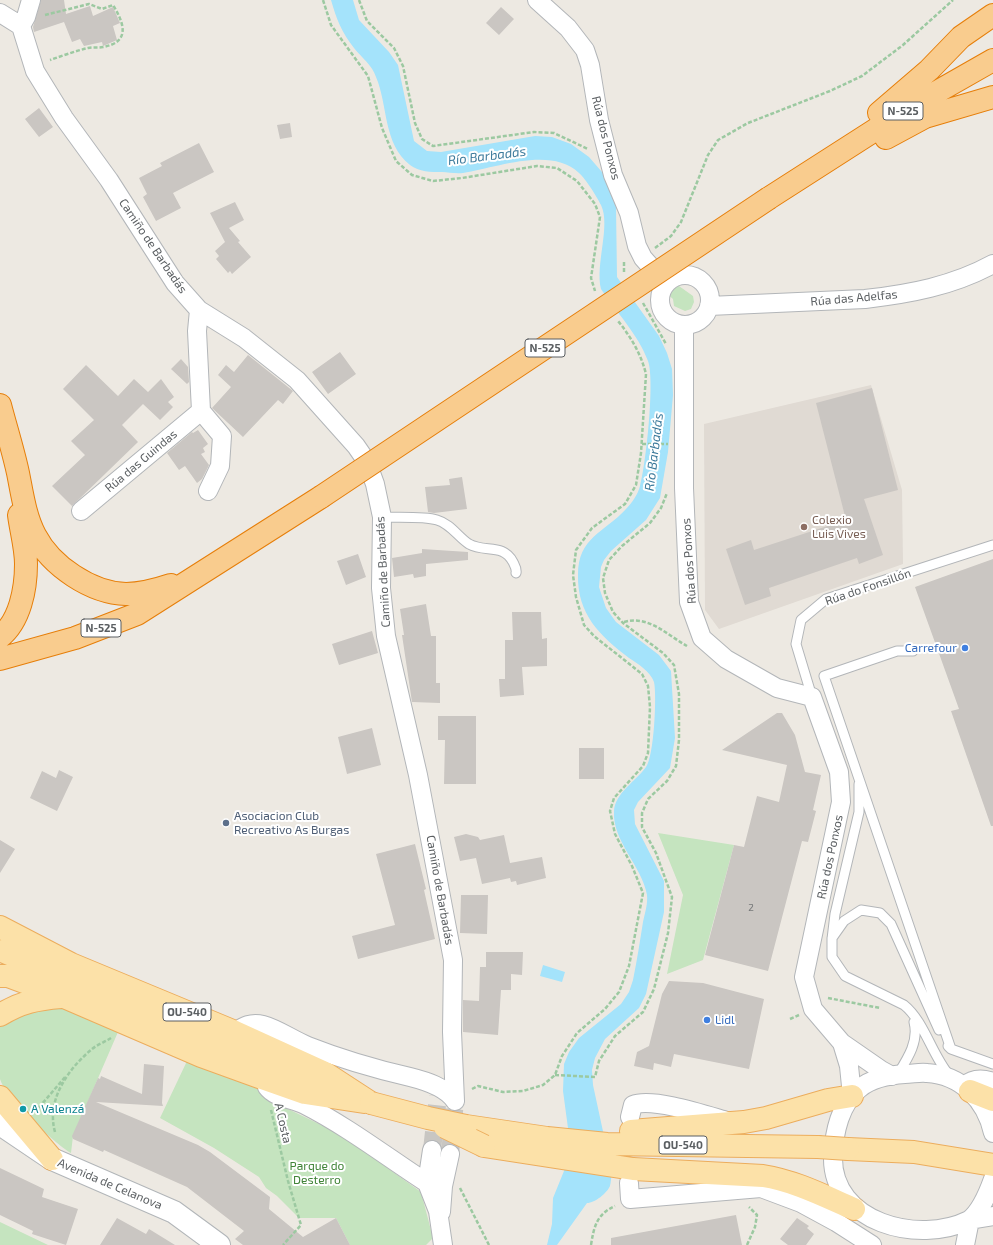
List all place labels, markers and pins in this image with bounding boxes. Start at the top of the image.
place label: Colexio Luis Vives [812,513,866,541]
marker: Colexio Luis Vives [799,522,809,532]
place label: Carrefour [905,641,957,655]
marker: Carrefour [960,643,970,653]
place label: Asociacion Club Recreativo As Burgas [234,809,349,837]
marker: Asociacion Club Recreativo As Burgas [221,818,231,828]
place label: Lidl [715,1013,735,1027]
marker: Lidl [702,1015,712,1025]
place label: A Valenzá [31,1102,84,1116]
marker: A Valenzá [18,1104,28,1114]

